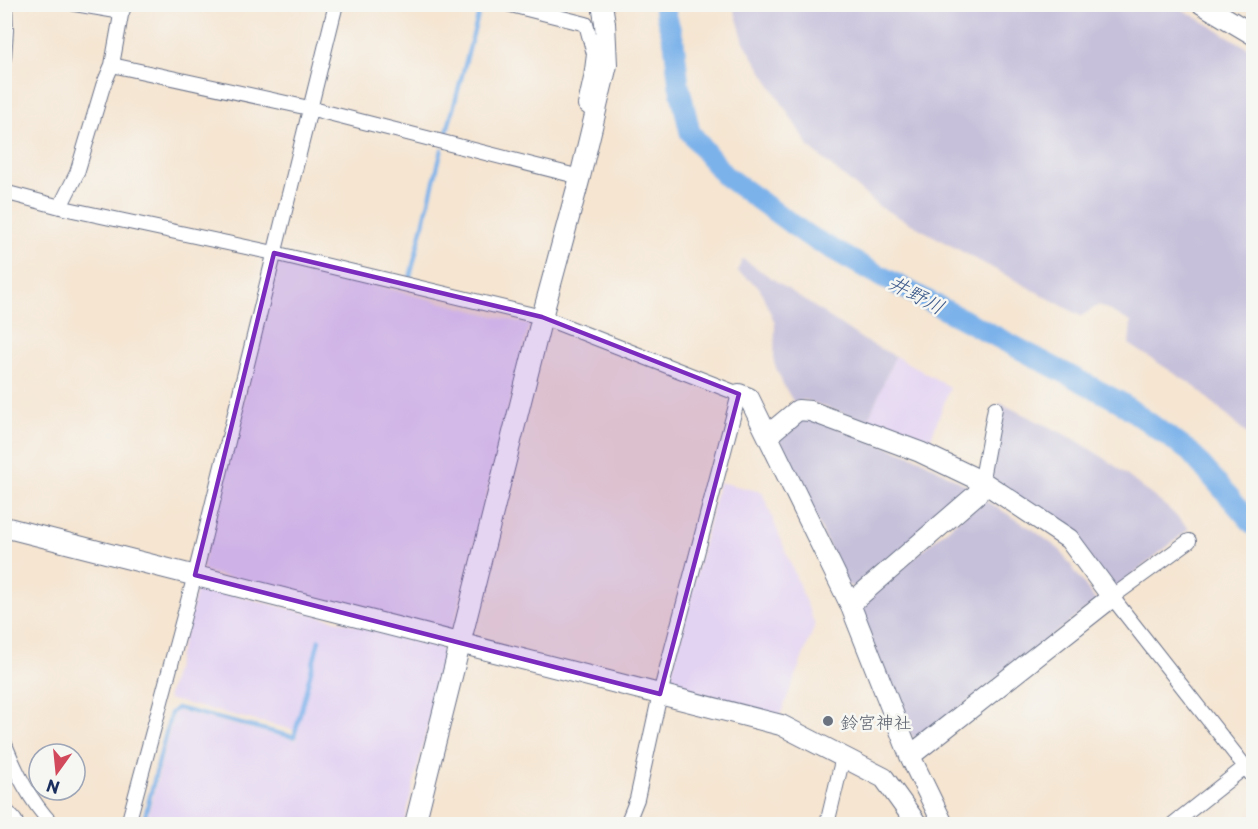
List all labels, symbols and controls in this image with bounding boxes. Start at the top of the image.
water label: 井野川 [883,267,951,321]
place label: 鈴宮神社 [840,708,912,735]
marker: 鈴宮神社 [821,714,835,728]
north arrow [27,742,87,802]
text: N [44,774,62,801]

